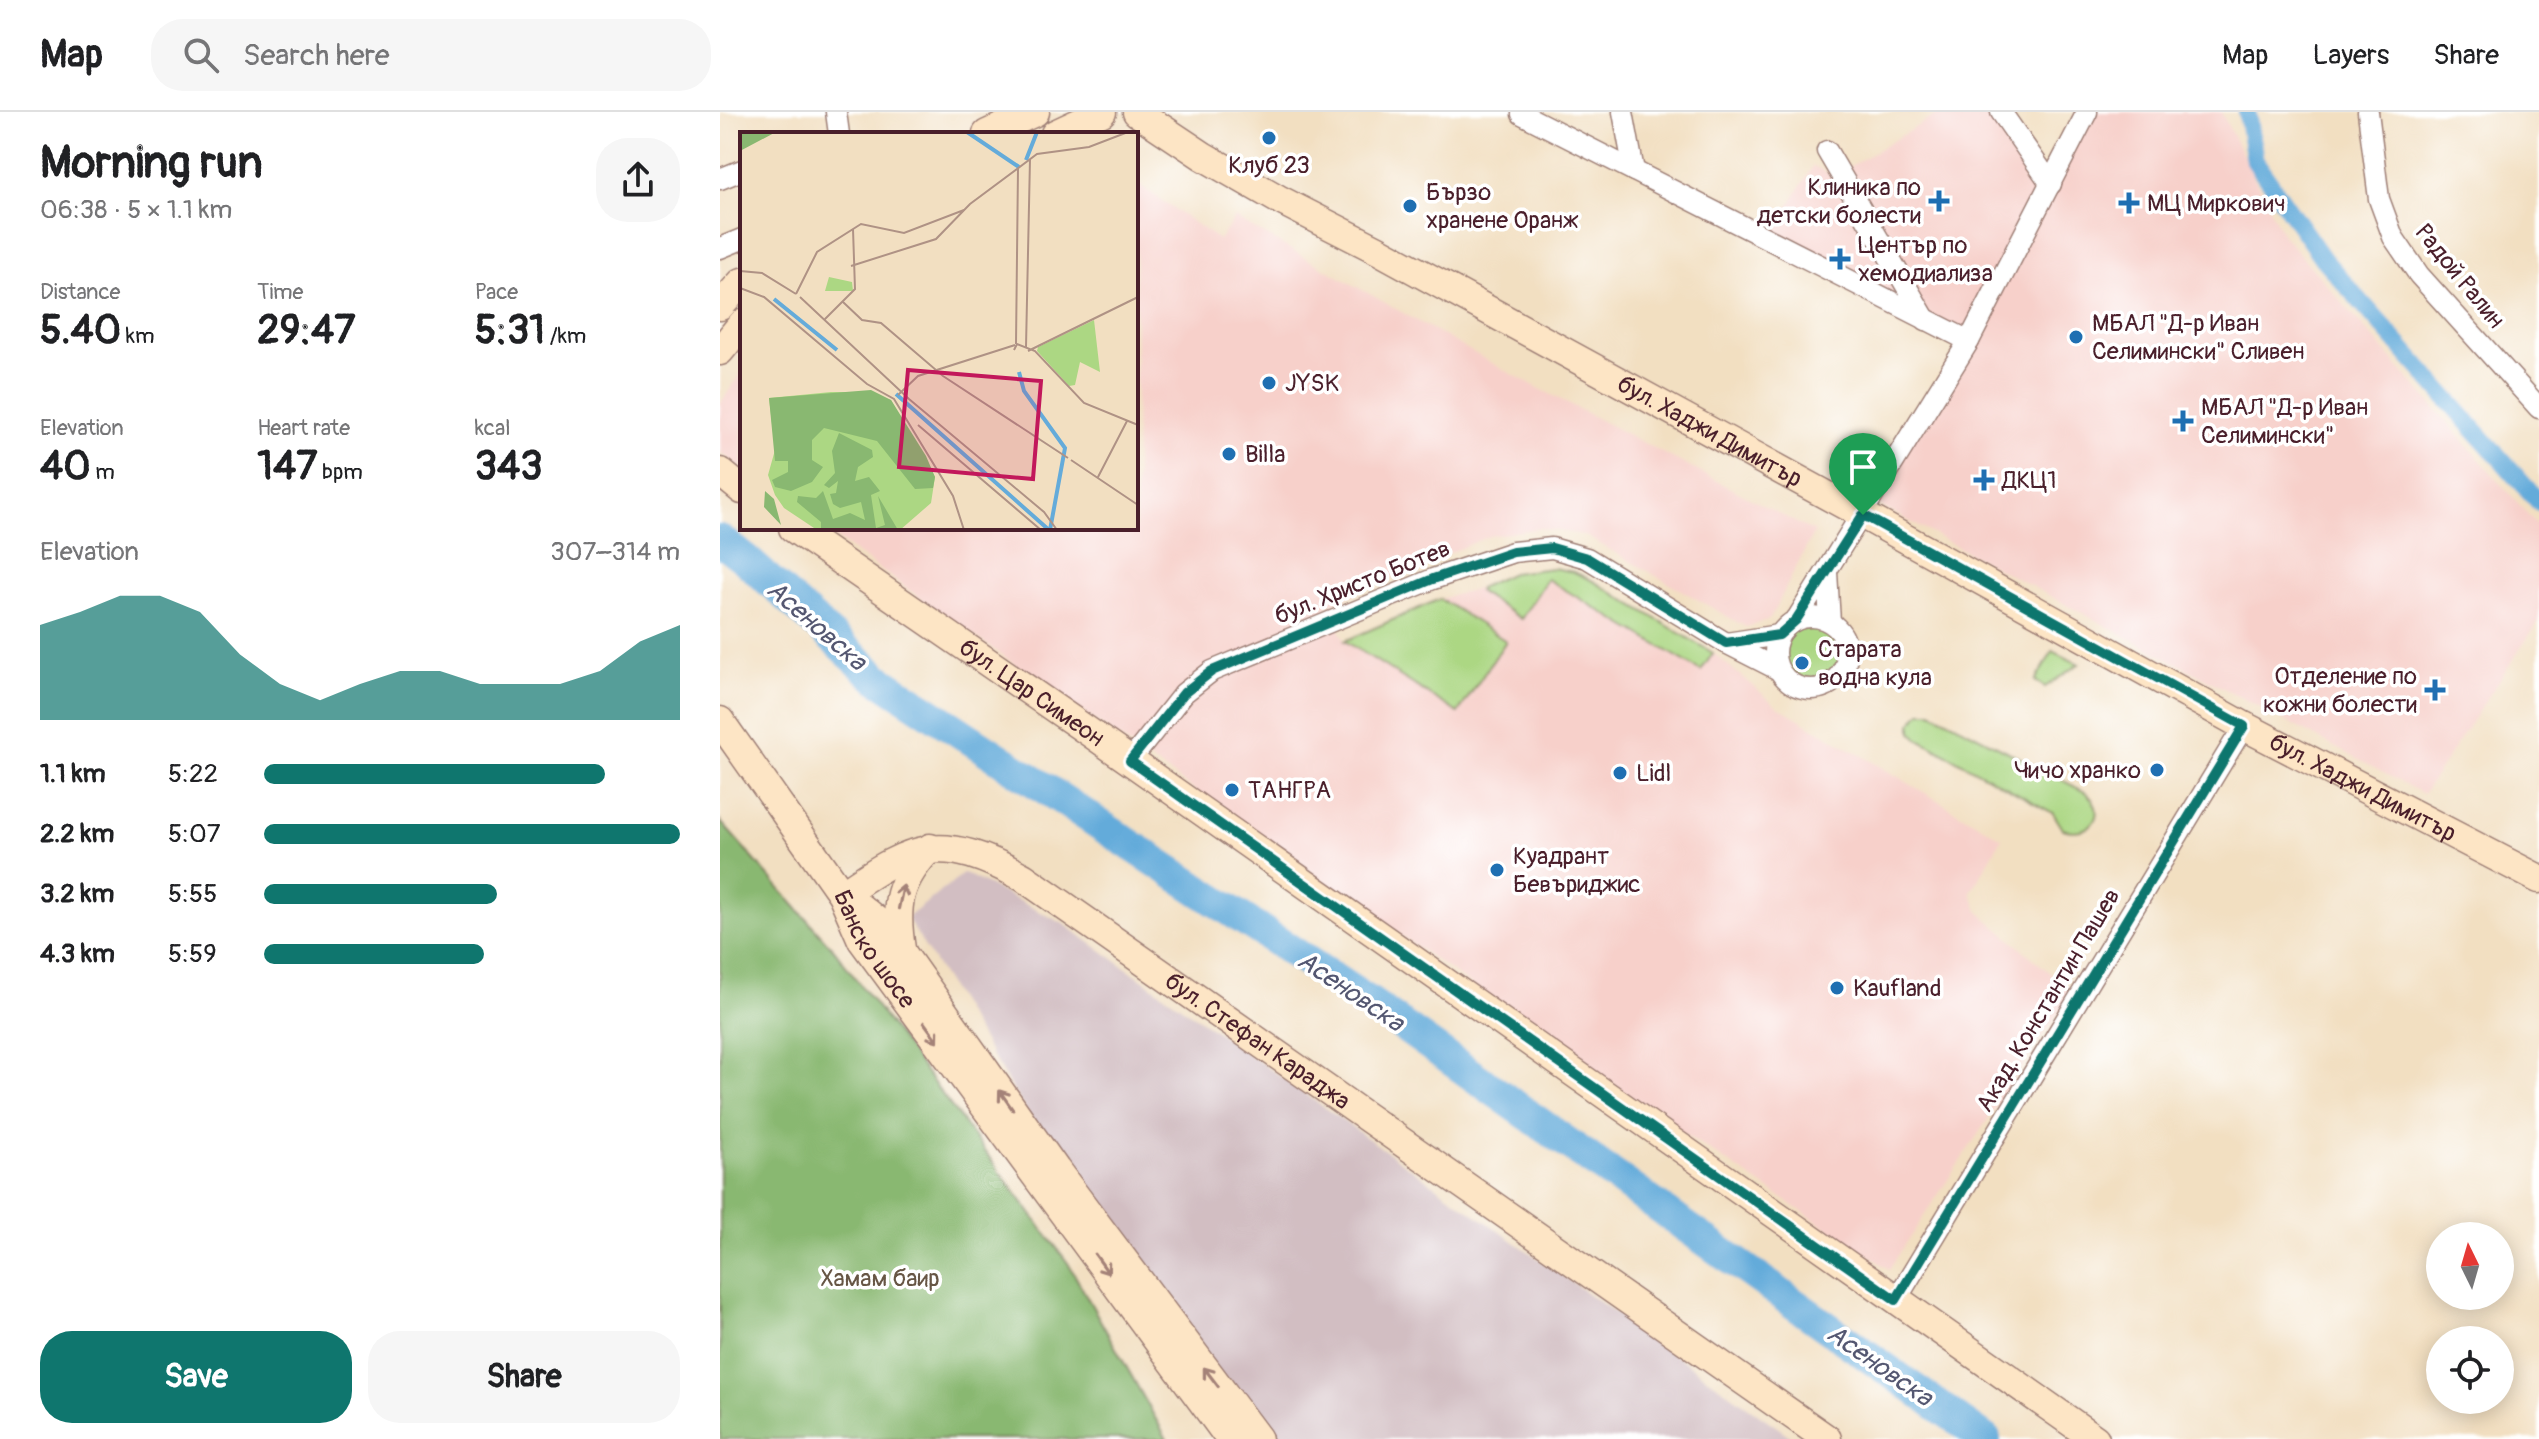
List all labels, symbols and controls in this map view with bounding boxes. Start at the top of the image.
search box [151,19,711,91]
text: Map [40,31,103,79]
icon: search [179,33,223,77]
text: Search here [243,37,390,74]
text: Map [2222,38,2268,73]
text: Layers [2312,38,2389,73]
text: Share [2433,38,2499,73]
marker: Клуб 23 [1260,129,1278,147]
inset map [740,132,1138,530]
text: Morning run [40,136,263,191]
button: share [596,138,680,222]
place label: Клуб 23 [1228,151,1310,180]
place label: Клиника по детски болести [1757,173,1921,230]
place label: Бързо хранене Оранж [1426,178,1579,235]
place label: МЦ Миркович [2147,189,2286,218]
marker: Клиника по детски болести [1928,190,1950,212]
marker: МЦ Миркович [2118,192,2140,214]
text: 06:38 · 5 × 1.1 km [40,194,232,226]
marker: Бързо хранене Оранж [1401,197,1419,215]
street label: Радой Ралин [2409,218,2510,334]
place label: Център по хемодиализа [1858,231,1993,288]
marker: Център по хемодиализа [1829,248,1851,270]
text: Distance [40,278,120,306]
text: Time [257,278,303,306]
text: Pace [475,278,518,306]
text: 5.40 [40,306,121,355]
text: 29:47 [257,306,355,355]
text: 5:31 [475,306,545,355]
place label: МБАЛ "Д-р Иван Селимински" Сливен [2092,309,2304,366]
text: km [121,322,154,350]
text: /km [545,322,586,350]
marker: МБАЛ "Д-р Иван Селимински" Сливен [2067,328,2085,346]
place label: JYSK [1285,369,1339,398]
street label: бул. Хаджи Димитър [1612,369,1807,494]
marker: JYSK [1260,374,1278,392]
place label: МБАЛ "Д-р Иван Селимински" [2201,393,2368,450]
marker: МБАЛ "Д-р Иван Селимински" [2172,410,2194,432]
text: Elevation [40,414,124,442]
text: Heart rate [257,414,350,442]
text: kcal [475,414,510,442]
pin [1829,433,1897,515]
place label: Billa [1245,440,1285,469]
text: 40 [40,442,91,491]
text: 147 [257,442,317,491]
text: 343 [475,442,543,491]
marker: Billa [1220,445,1238,463]
icon: arrive [1841,445,1885,489]
text: m [91,458,115,486]
text: bpm [317,458,363,486]
place label: ДКЦ1 [2001,466,2057,495]
marker: ДКЦ1 [1973,469,1995,491]
street label: бул. Христо Ботев [1270,534,1454,631]
text: Elevation [40,536,139,568]
text: 307–314 m [550,536,680,568]
water label: Асеновска [760,574,874,679]
street label: бул. Цар Симеон [953,633,1110,753]
place label: Старата водна кула [1818,635,1932,692]
marker: Старата водна кула [1793,654,1811,672]
place label: Отделение по кожни болести [2263,662,2417,719]
marker: Отделение по кожни болести [2424,679,2446,701]
street label: бул. Хаджи Димитър [2264,728,2461,848]
place label: Чичо хранко [2014,756,2141,785]
text: 1.1 km [40,758,106,790]
text: 5:22 [168,758,218,790]
place label: Lidl [1636,759,1671,788]
marker: Чичо хранко [2148,761,2166,779]
marker: Lidl [1611,764,1629,782]
place label: ТАНГРА [1248,776,1331,805]
marker: ТАНГРА [1223,781,1241,799]
text: 2.2 km [40,818,114,850]
text: 5:07 [168,818,221,850]
place label: Куадрант Бевъриджис [1513,842,1641,899]
marker: Куадрант Бевъриджис [1488,861,1506,879]
text: 3.2 km [40,878,114,910]
text: 5:55 [168,878,217,910]
street label: Акад. Константин Пашев [1970,883,2127,1117]
one-way arrow [894,884,909,910]
street label: Банско шосе [827,886,922,1014]
text: 4.3 km [40,938,115,970]
text: 5:59 [168,938,217,970]
water label: Асеновска [1291,945,1411,1040]
street label: бул. Стефан Караджа [1159,967,1356,1116]
place label: Kaufland [1853,974,1941,1003]
marker: Kaufland [1828,979,1846,997]
one-way arrow [923,1021,939,1043]
one-way arrow [998,1090,1015,1111]
north arrow [2426,1222,2514,1310]
map controls [2426,1222,2514,1414]
one-way arrow [1093,1253,1110,1275]
park label: Хамам баир [821,1264,940,1293]
water label: Асеновска [1821,1318,1940,1415]
button: locate [2426,1326,2514,1414]
button: Save [40,1331,352,1423]
button: Share [368,1331,680,1423]
one-way arrow [1202,1366,1219,1388]

